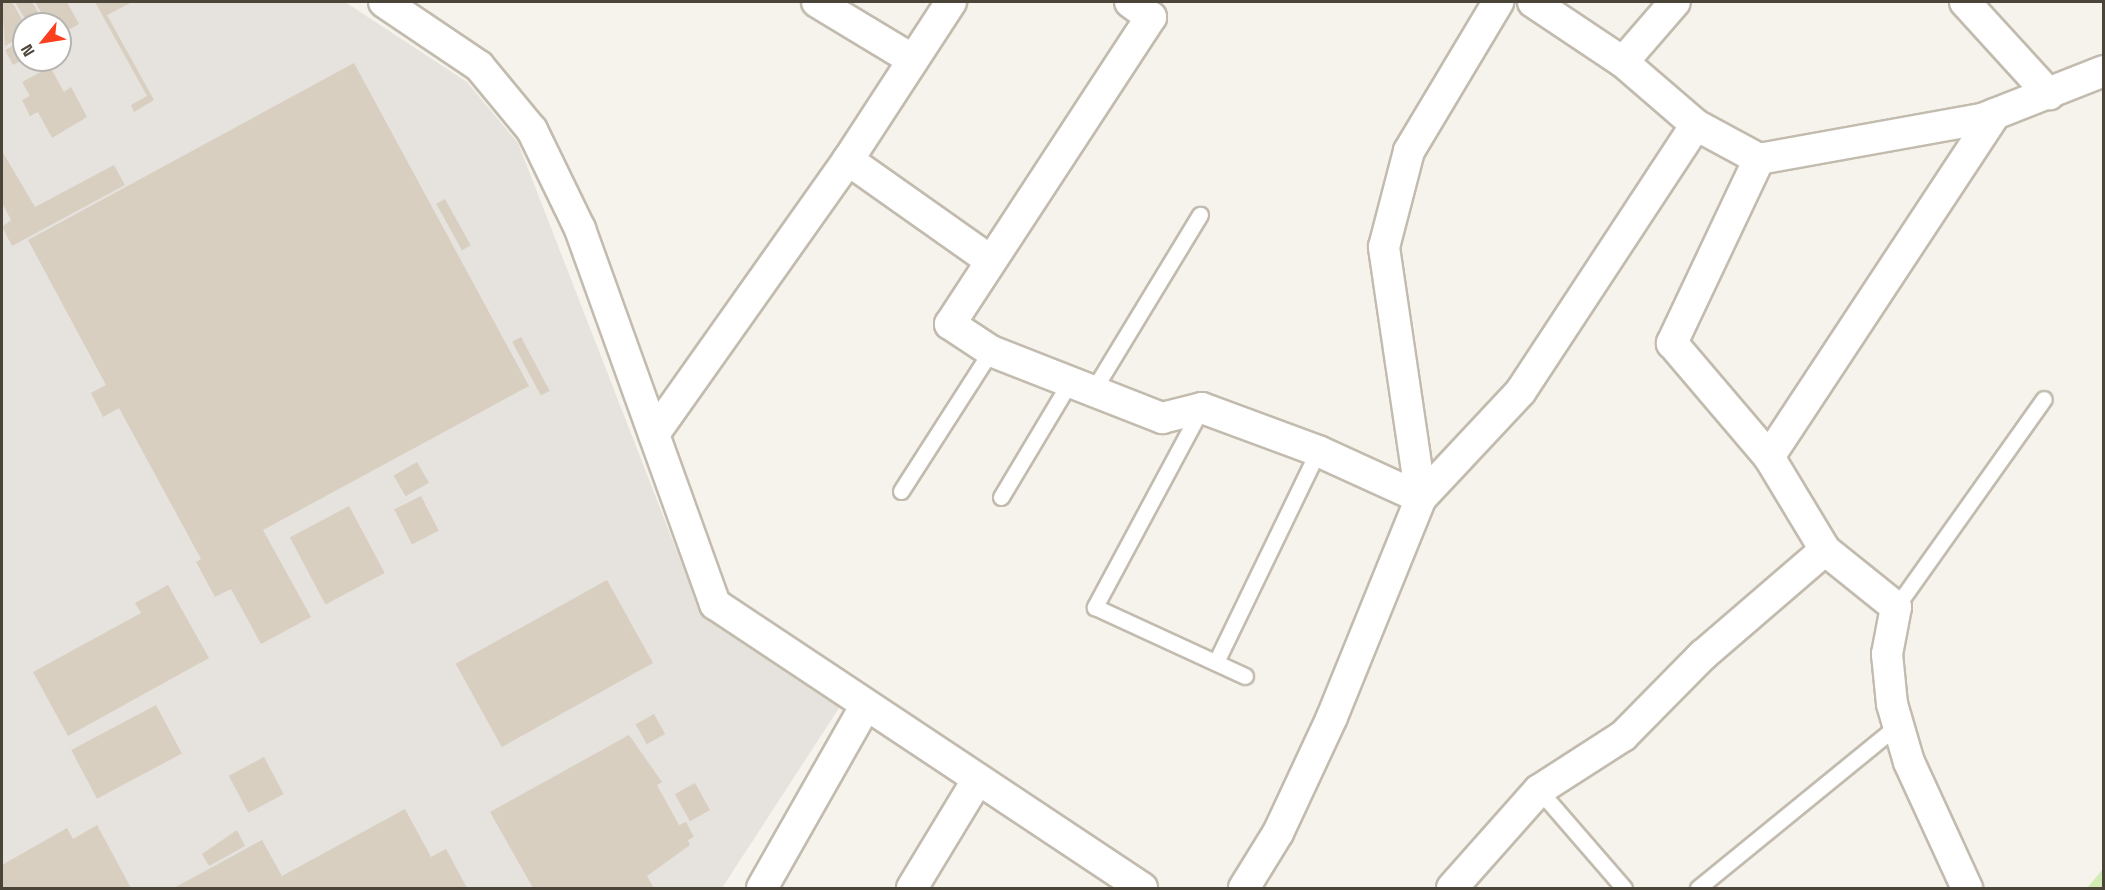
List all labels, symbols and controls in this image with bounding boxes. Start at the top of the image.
north arrow [12,12,72,72]
text: N [16,40,39,60]

